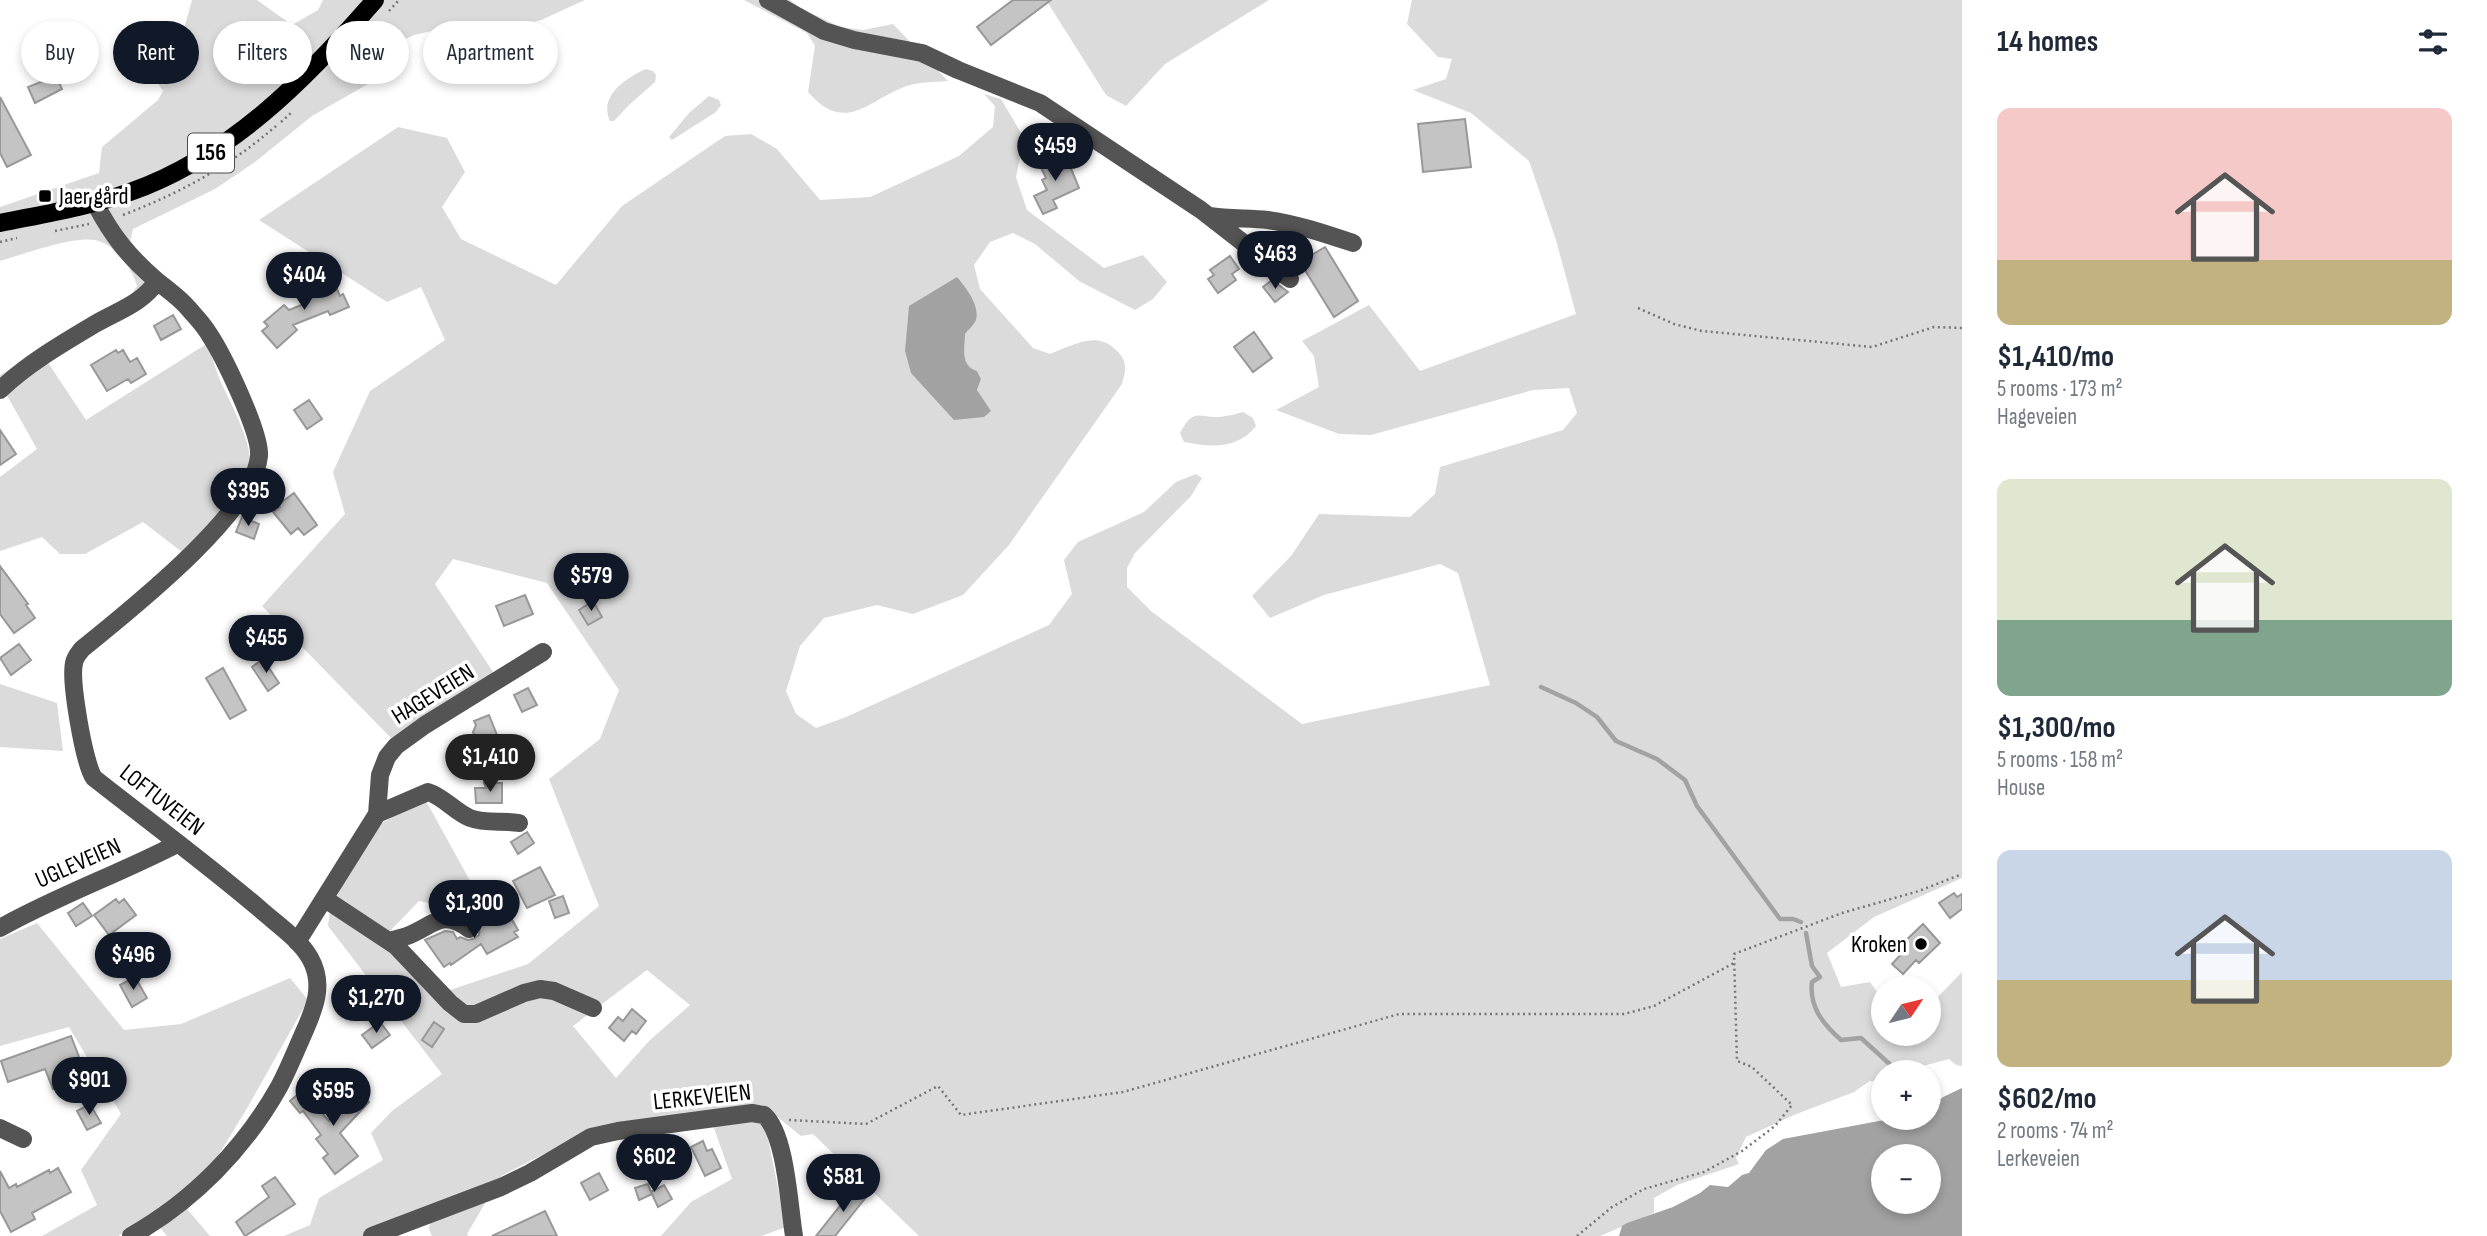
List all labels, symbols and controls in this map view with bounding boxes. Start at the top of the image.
chip: Buy [21,21,99,84]
chip: Rent [113,21,199,84]
chip: Filters [213,21,312,84]
chip: New [326,21,409,84]
chip: Apartment [423,21,558,84]
icon: filters [2414,23,2452,61]
text: 14 homes [1997,24,2098,60]
pin: $459 [1014,124,1096,183]
text: $459 [1033,132,1077,160]
road number: 156 [188,134,234,172]
icon: home [2162,154,2288,280]
place label: Jaer gård [58,182,129,211]
marker: Jaer gård [37,188,53,204]
pin: $463 [1234,232,1316,291]
text: $463 [1253,240,1297,268]
pin: $404 [263,252,345,312]
text: $404 [282,261,326,289]
text: $1,410/mo [1997,339,2114,375]
text: 5 rooms · 173 m² [1997,375,2123,403]
text: Hageveien [1997,403,2077,431]
pin: $395 [207,468,289,528]
text: $395 [226,477,270,505]
icon: home [2162,525,2288,651]
pin: $579 [550,554,632,613]
text: $579 [570,562,612,590]
pin: $455 [225,616,307,675]
text: $455 [245,624,287,652]
street label: HAGEVEIEN [386,657,480,731]
text: $1,300/mo [1997,710,2116,746]
pin: $1,410 [433,734,547,794]
text: $1,410 [461,743,519,771]
text: 5 rooms · 158 m² [1997,746,2123,774]
street label: LOFTUVEIEN [114,758,210,842]
text: House [1997,774,2045,802]
street label: UGLEVEIEN [31,831,125,895]
pin: $1,300 [417,880,531,940]
text: $1,300 [445,889,503,917]
icon: home [2162,896,2288,1022]
place label: Kroken [1851,930,1907,959]
pin: $496 [92,932,174,992]
marker: Kroken [1913,936,1929,952]
text: $496 [111,941,155,969]
pin: $1,270 [319,976,433,1035]
north arrow [1871,976,1941,1046]
map controls [1871,976,1941,1214]
text: $1,270 [347,984,405,1012]
pin: $901 [48,1058,130,1117]
button: + [1871,1060,1941,1130]
text: $901 [68,1066,110,1094]
pin: $595 [292,1068,374,1128]
text: $595 [312,1077,354,1105]
street label: LERKEVEIEN [652,1077,752,1117]
text: $602/mo [1997,1081,2097,1117]
text: 2 rooms · 74 m² [1997,1117,2114,1145]
pin: $602 [613,1134,695,1194]
text: $602 [632,1143,676,1171]
button: − [1871,1144,1941,1214]
text: Lerkeveien [1997,1145,2080,1173]
pin: $581 [802,1154,884,1214]
text: $581 [822,1163,864,1191]

